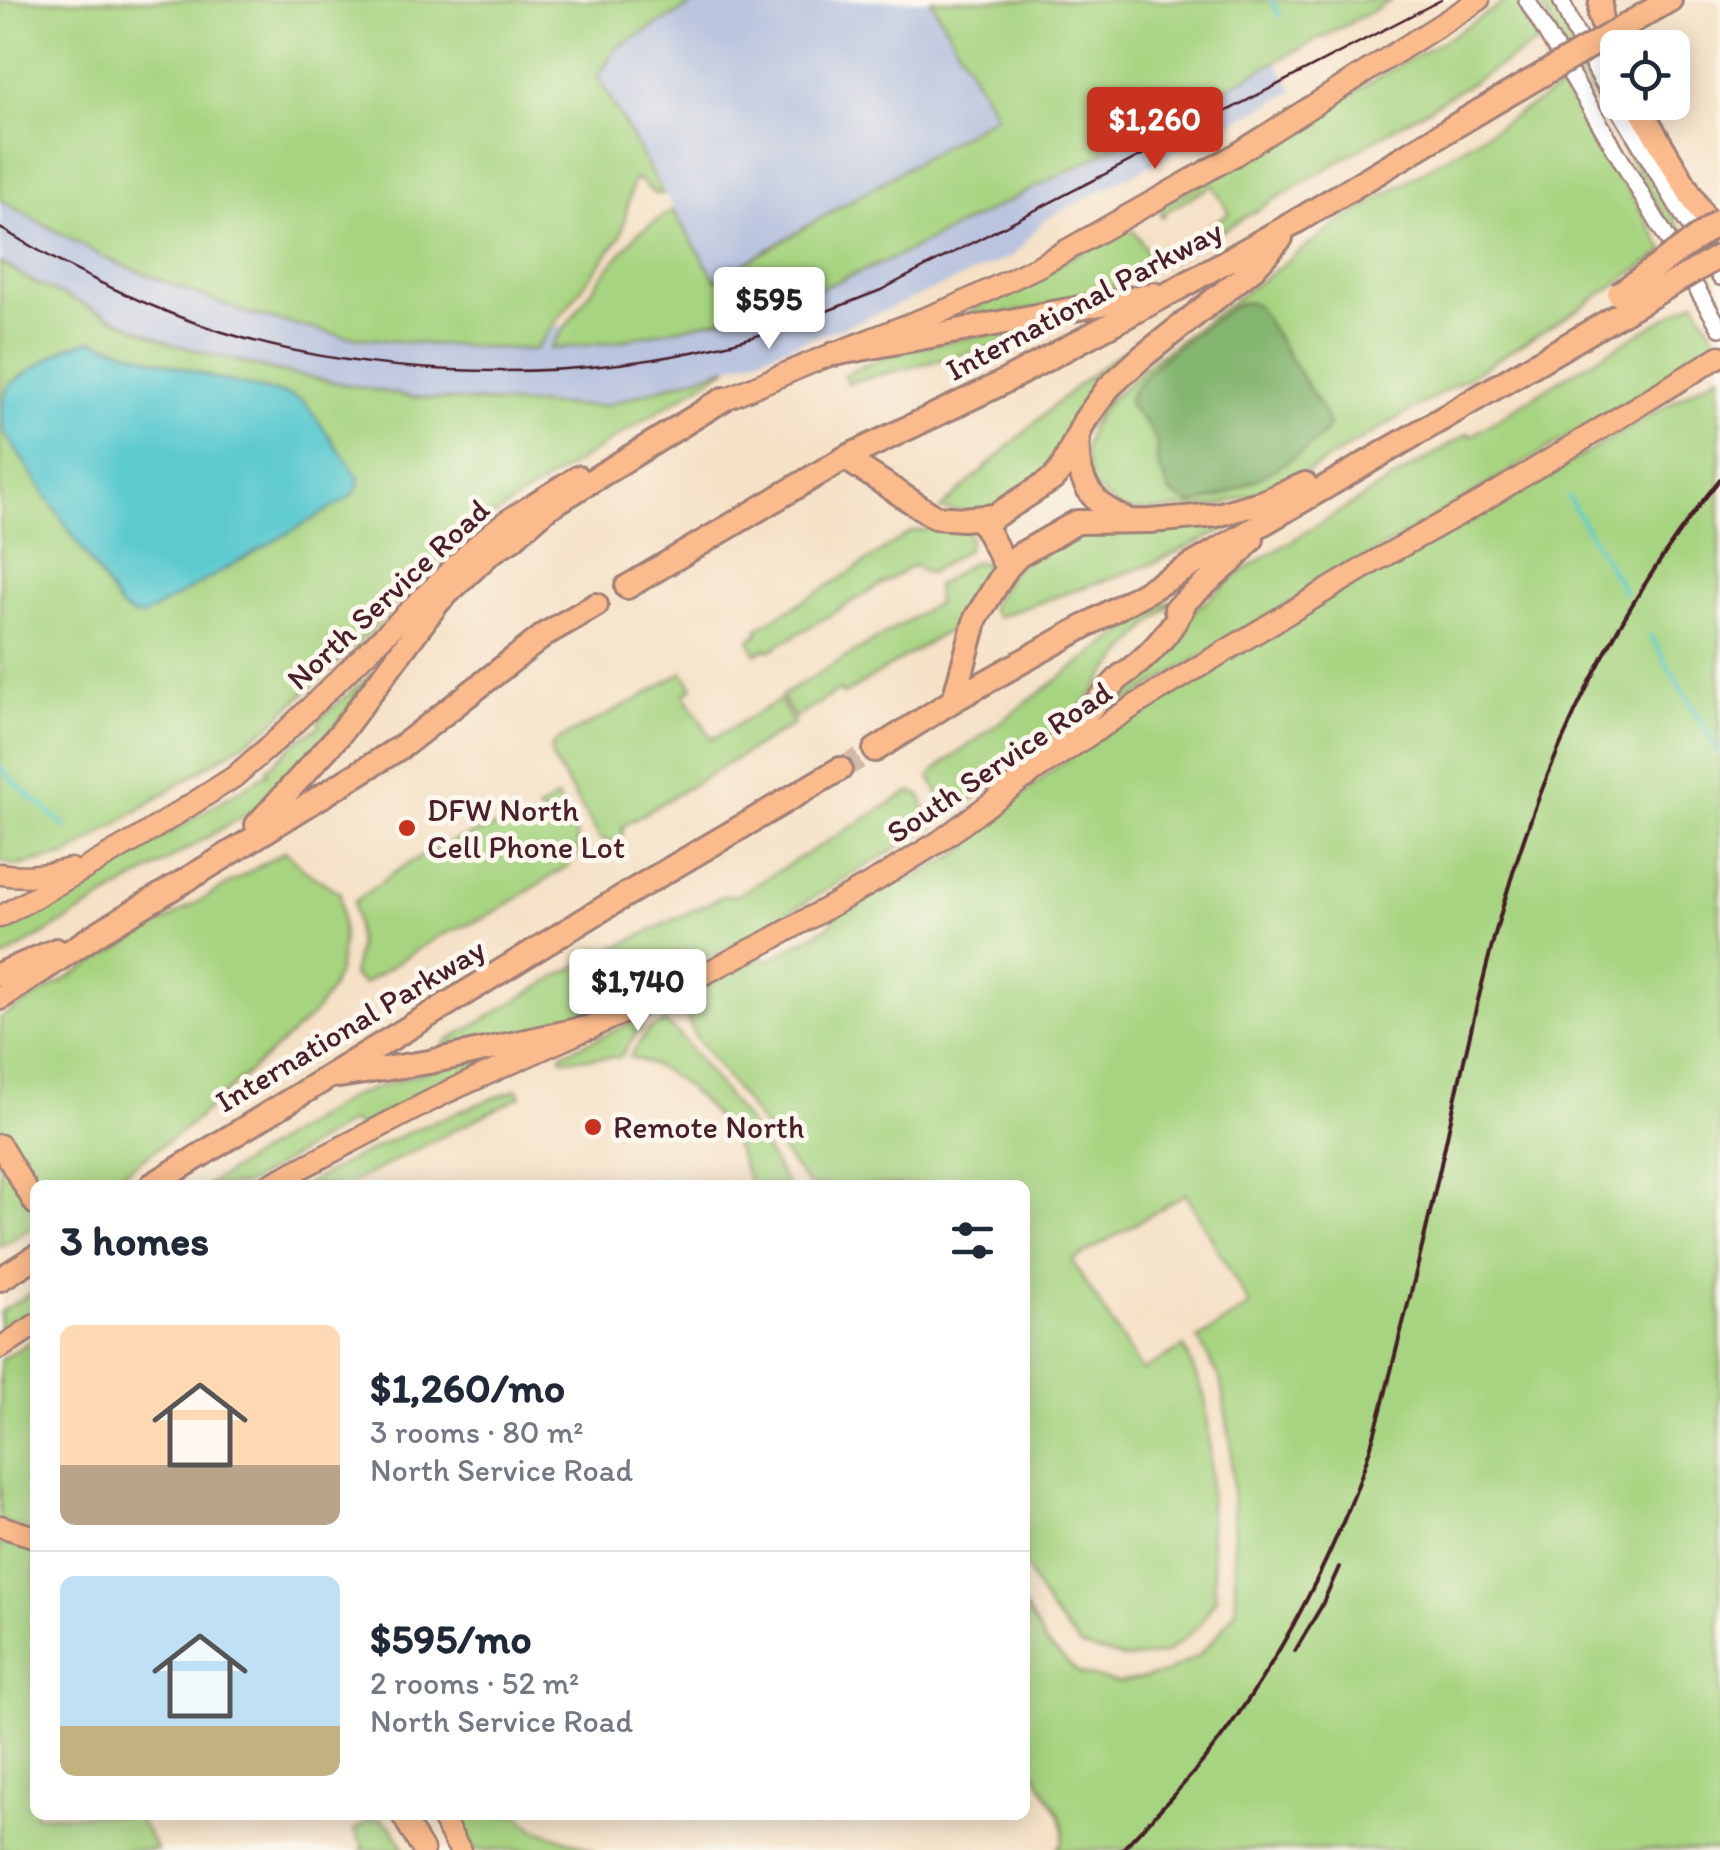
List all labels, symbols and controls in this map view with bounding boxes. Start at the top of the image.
map controls [1600,30,1690,120]
button: locate [1600,30,1690,120]
pin: $1,260 [1074,87,1236,172]
text: $1,260 [1109,100,1201,138]
street label: International Parkway [939,211,1229,389]
pin: $595 [710,267,828,352]
text: $595 [736,280,802,318]
street label: North Service Road [279,490,497,698]
street label: South Service Road [879,673,1119,851]
place label: DFW North Cell Phone Lot [427,791,625,866]
marker: DFW North Cell Phone Lot [396,817,418,839]
street label: International Parkway [209,930,491,1120]
pin: $1,740 [557,949,719,1034]
text: $1,740 [591,962,685,1000]
place label: Remote North [613,1108,804,1146]
marker: Remote North [582,1116,604,1138]
icon: filters [945,1213,1000,1268]
text: 3 homes [60,1215,209,1266]
text: $1,260/mo [370,1362,565,1413]
icon: home [140,1365,260,1485]
text: 3 rooms · 80 m² [370,1413,584,1451]
text: North Service Road [370,1451,633,1489]
text: $595/mo [370,1613,532,1664]
icon: home [140,1616,260,1736]
text: 2 rooms · 52 m² [370,1664,579,1702]
text: North Service Road [370,1702,633,1740]

